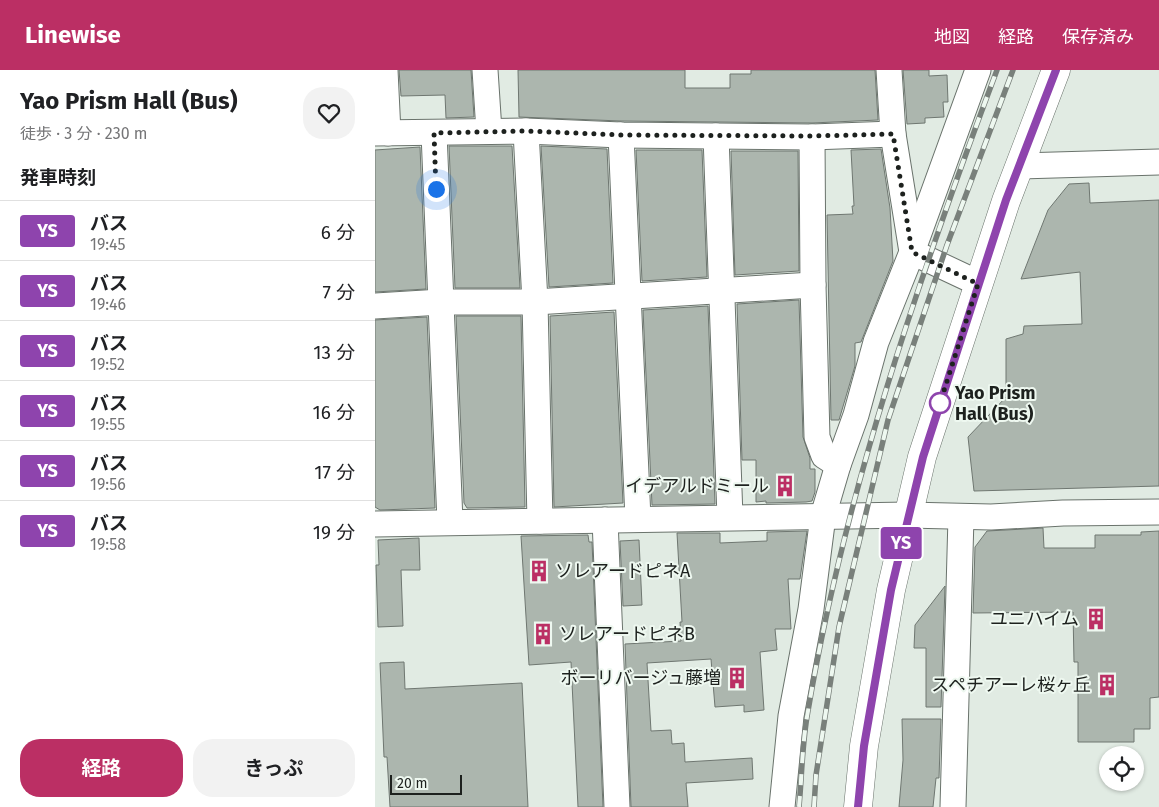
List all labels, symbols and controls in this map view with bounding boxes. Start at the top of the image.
text: Linewise [25,21,121,49]
text: 地図 [934,26,970,48]
text: 経路 [998,26,1034,48]
text: 保存済み [1062,26,1134,48]
text: Yao Prism Hall (Bus) [20,87,238,115]
button: heart [303,87,355,139]
text: 徒歩 · 3 分 · 230 m [20,124,148,143]
text: 発車時刻 [20,166,96,189]
your location [424,177,449,202]
text: バス [90,212,128,235]
text: YS [37,220,58,242]
text: 6 分 [321,221,355,244]
text: 19:45 [90,235,125,254]
text: バス [90,272,128,295]
text: YS [37,280,58,302]
text: 7 分 [323,281,355,304]
text: 19:46 [90,295,126,314]
text: バス [90,332,128,355]
text: YS [37,340,58,362]
text: 13 分 [313,341,355,364]
text: 19:52 [90,355,125,374]
place label: Yao Prism Hall (Bus) [954,382,1035,425]
text: バス [90,392,128,415]
marker: Yao Prism Hall (Bus) [929,392,951,414]
text: YS [37,400,58,422]
text: 16 分 [313,401,355,424]
text: 19:55 [90,415,125,434]
text: バス [90,452,128,475]
text: YS [37,460,58,482]
text: 17 分 [314,461,355,484]
building icon: イデアルドミール [772,473,798,499]
text: 19:56 [90,475,126,494]
place label: イデアルドミール [625,475,769,497]
text: バス [90,512,128,535]
text: YS [37,520,58,542]
text: 19 分 [313,521,355,544]
line badge: YS [879,527,923,559]
text: YS [891,532,911,554]
text: 19:58 [90,535,126,554]
building icon: ソレアードピネA [526,558,552,584]
place label: ソレアードピネA [555,560,691,582]
building icon: ユニハイム [1083,606,1109,632]
place label: ユニハイム [990,608,1079,630]
building icon: ソレアードピネB [530,621,556,647]
place label: ソレアードピネB [559,623,695,645]
building icon: ボーリバージュ藤増 [724,665,750,691]
place label: ボーリバージュ藤増 [561,667,721,689]
building icon: スペチアーレ桜ヶ丘 [1094,672,1120,698]
place label: スペチアーレ桜ヶ丘 [931,674,1091,696]
button: 経路 [20,739,183,797]
button: きっぷ [193,739,355,797]
map controls [1099,746,1144,791]
button: locate [1099,746,1144,791]
scale bar [390,772,463,795]
text: 20 m [397,775,427,792]

